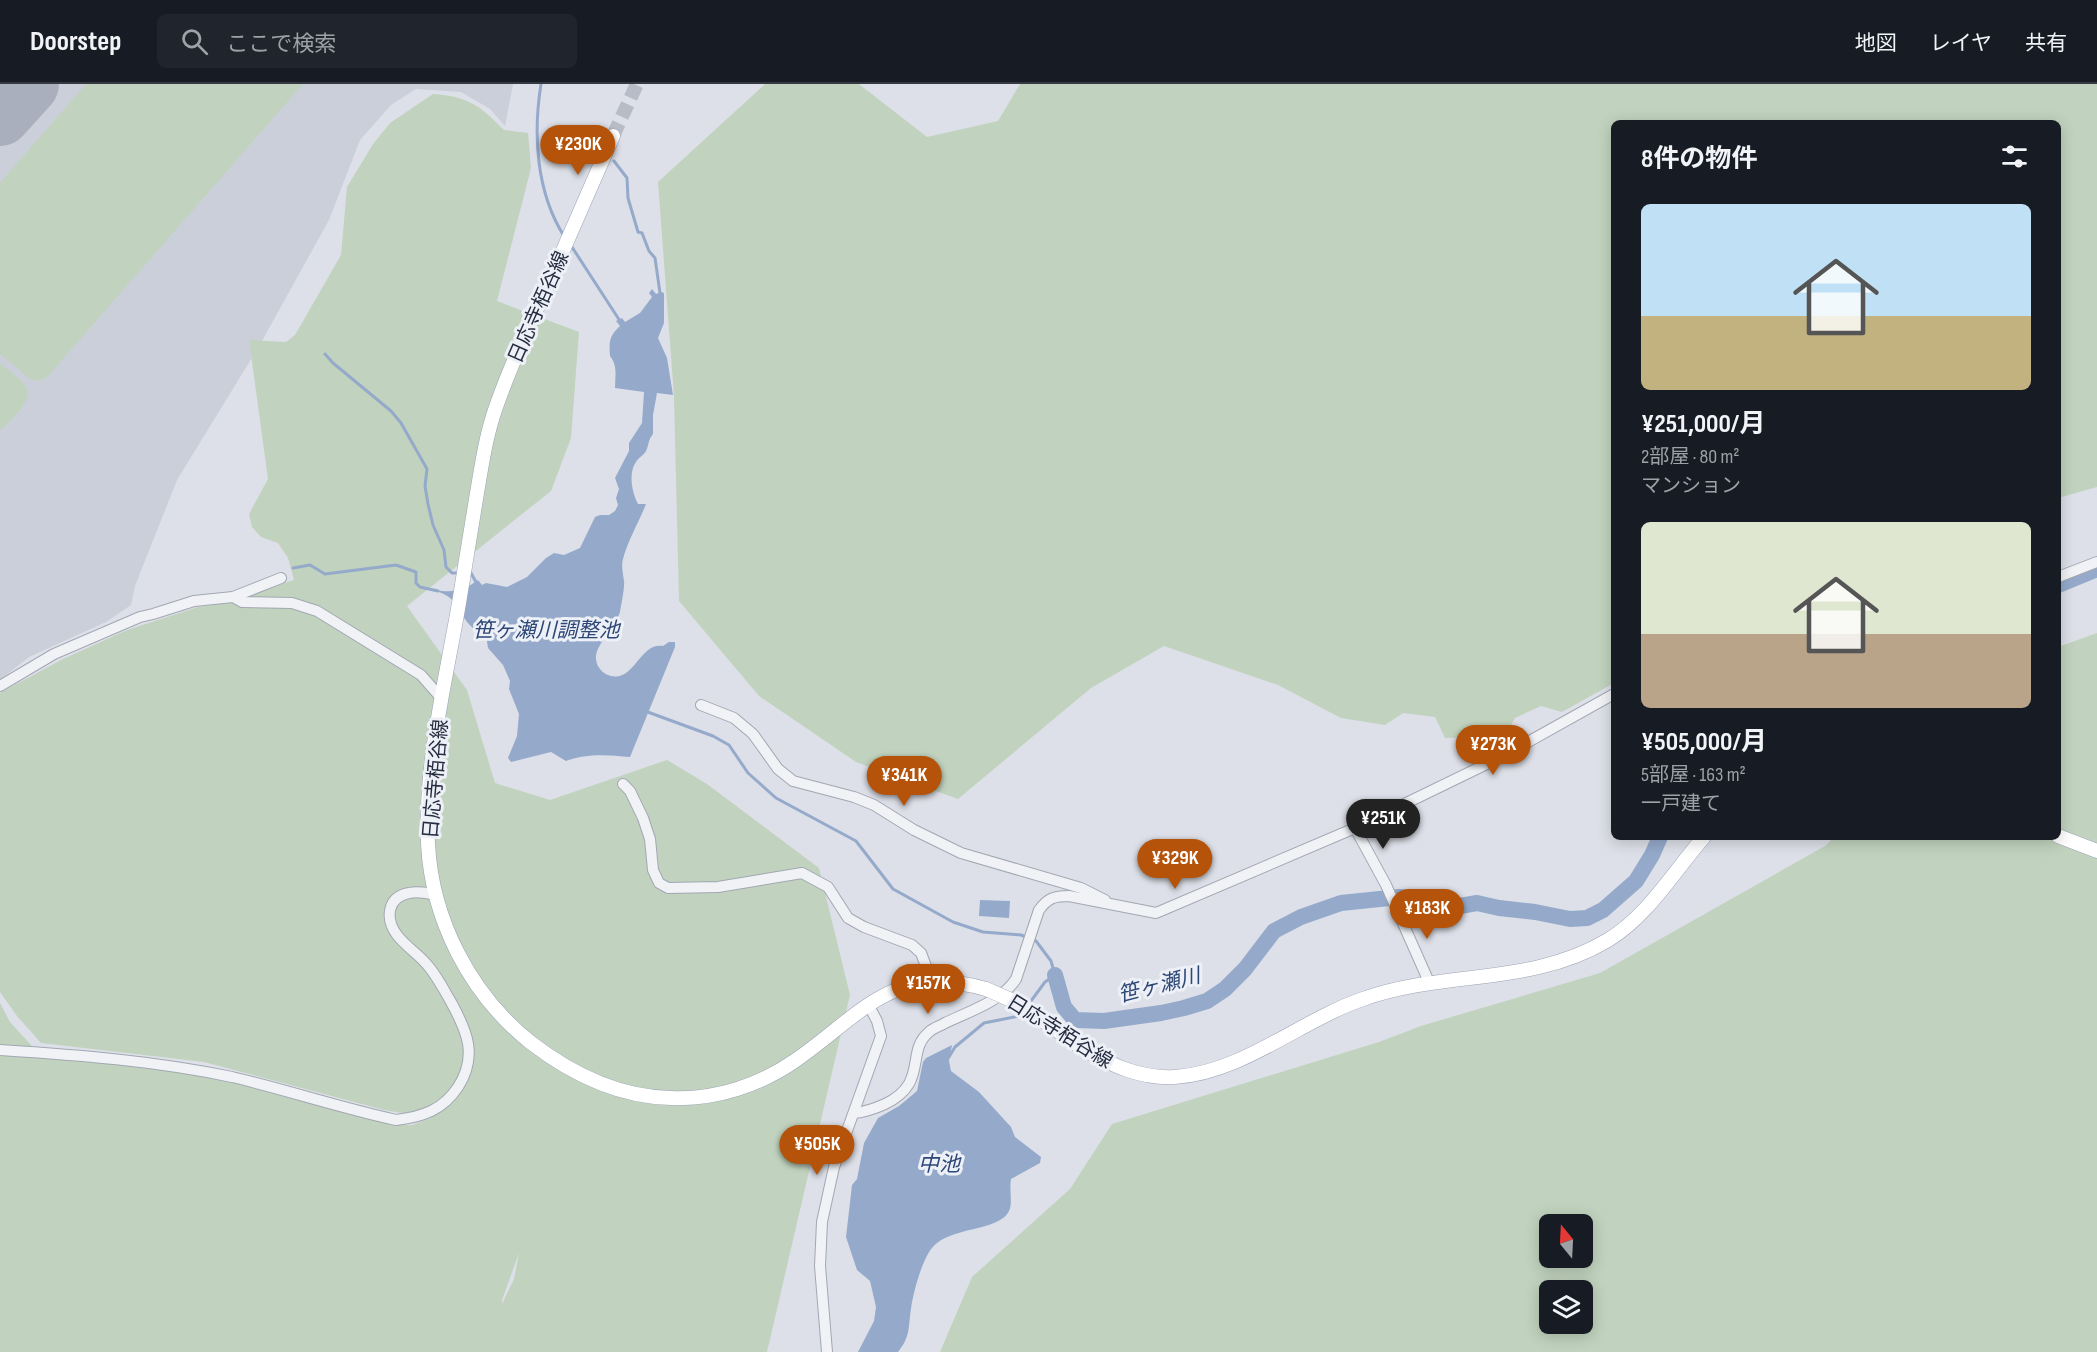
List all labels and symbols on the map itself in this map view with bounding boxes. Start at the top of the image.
pin: ¥230K [536,125,620,176]
street label: 日応寺栢谷線 [504,248,574,367]
water label: 笹ヶ瀬川調整池 [473,618,621,643]
street label: 日応寺栢谷線 [419,718,453,840]
pin: ¥273K [1451,725,1535,776]
pin: ¥341K [862,756,946,807]
pin: ¥251K [1341,799,1425,850]
pin: ¥329K [1133,839,1217,890]
pin: ¥183K [1385,889,1469,940]
water label: 笹ヶ瀬川 [1115,963,1205,1008]
pin: ¥157K [886,964,970,1015]
street label: 日応寺栢谷線 [1002,990,1117,1074]
pin: ¥505K [775,1125,859,1176]
water label: 中池 [918,1152,962,1177]
north arrow [1539,1214,1593,1268]

